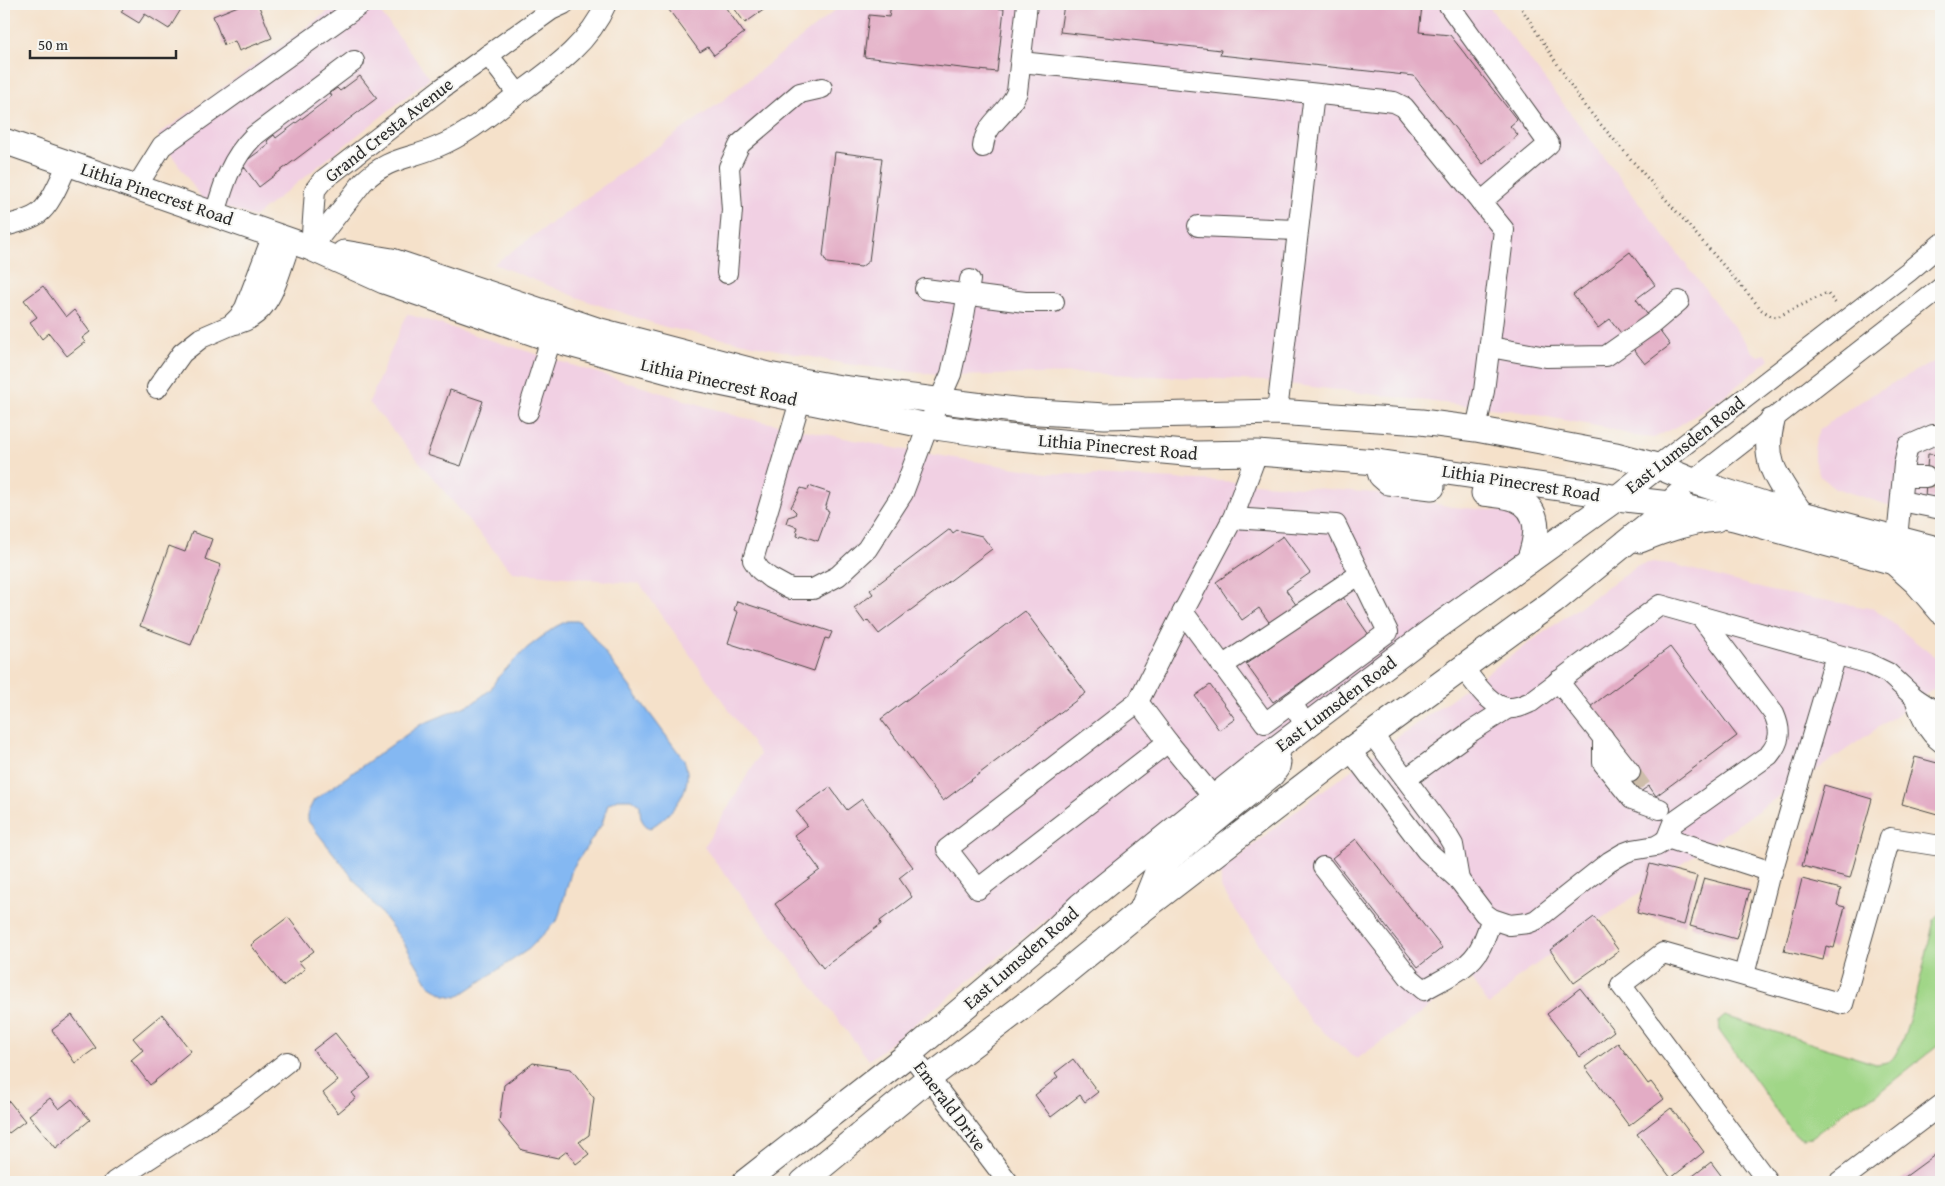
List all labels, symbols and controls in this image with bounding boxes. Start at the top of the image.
scale bar [30,28,176,60]
text: 50 m [38,34,69,55]
street label: Grand Cresta Avenue [319,71,459,188]
street label: Lithia Pinecrest Road [77,155,237,232]
street label: Lithia Pinecrest Road [638,350,800,413]
street label: East Lumsden Road [1619,389,1751,500]
street label: Lithia Pinecrest Road [1037,426,1199,467]
street label: Lithia Pinecrest Road [1440,457,1602,508]
street label: East Lumsden Road [1270,649,1402,758]
street label: East Lumsden Road [957,900,1085,1015]
street label: Emerald Drive [907,1055,993,1157]

